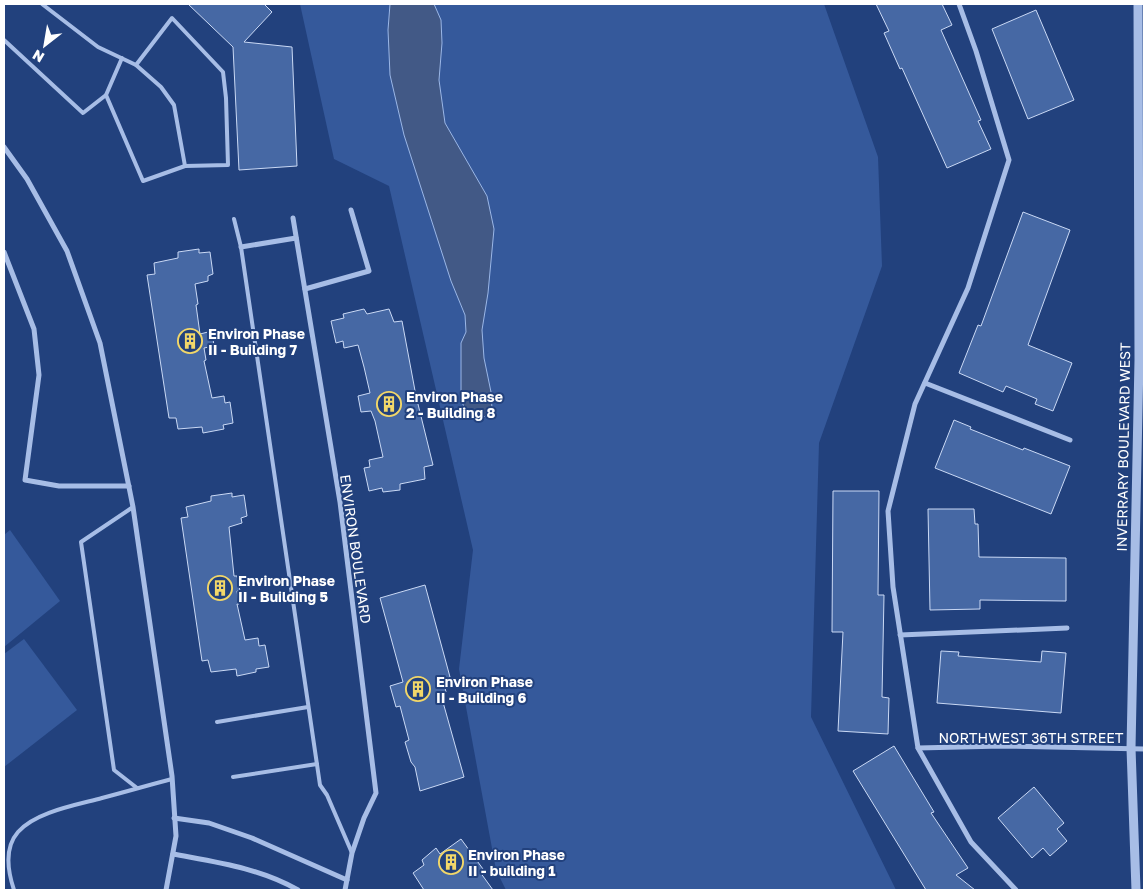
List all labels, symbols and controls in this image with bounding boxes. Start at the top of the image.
north arrow [20,20,70,70]
text: N [29,47,47,67]
place label: Environ Phase II - Building 7 [208,325,305,358]
building icon: Environ Phase II - Building 7 [177,328,203,354]
street label: INVERRARY BOULEVARD WEST [1113,342,1133,552]
place label: Environ Phase 2 - Building 8 [406,388,503,421]
building icon: Environ Phase 2 - Building 8 [376,391,402,417]
street label: ENVIRON BOULEVARD [337,473,375,625]
place label: Environ Phase II - Building 5 [238,572,335,605]
building icon: Environ Phase II - Building 5 [207,575,233,601]
place label: Environ Phase II - Building 6 [436,673,533,706]
building icon: Environ Phase II - Building 6 [405,676,431,702]
street label: NORTHWEST 36TH STREET [938,729,1124,746]
place label: Environ Phase II - building 1 [468,846,565,879]
building icon: Environ Phase II - building 1 [438,849,464,875]

